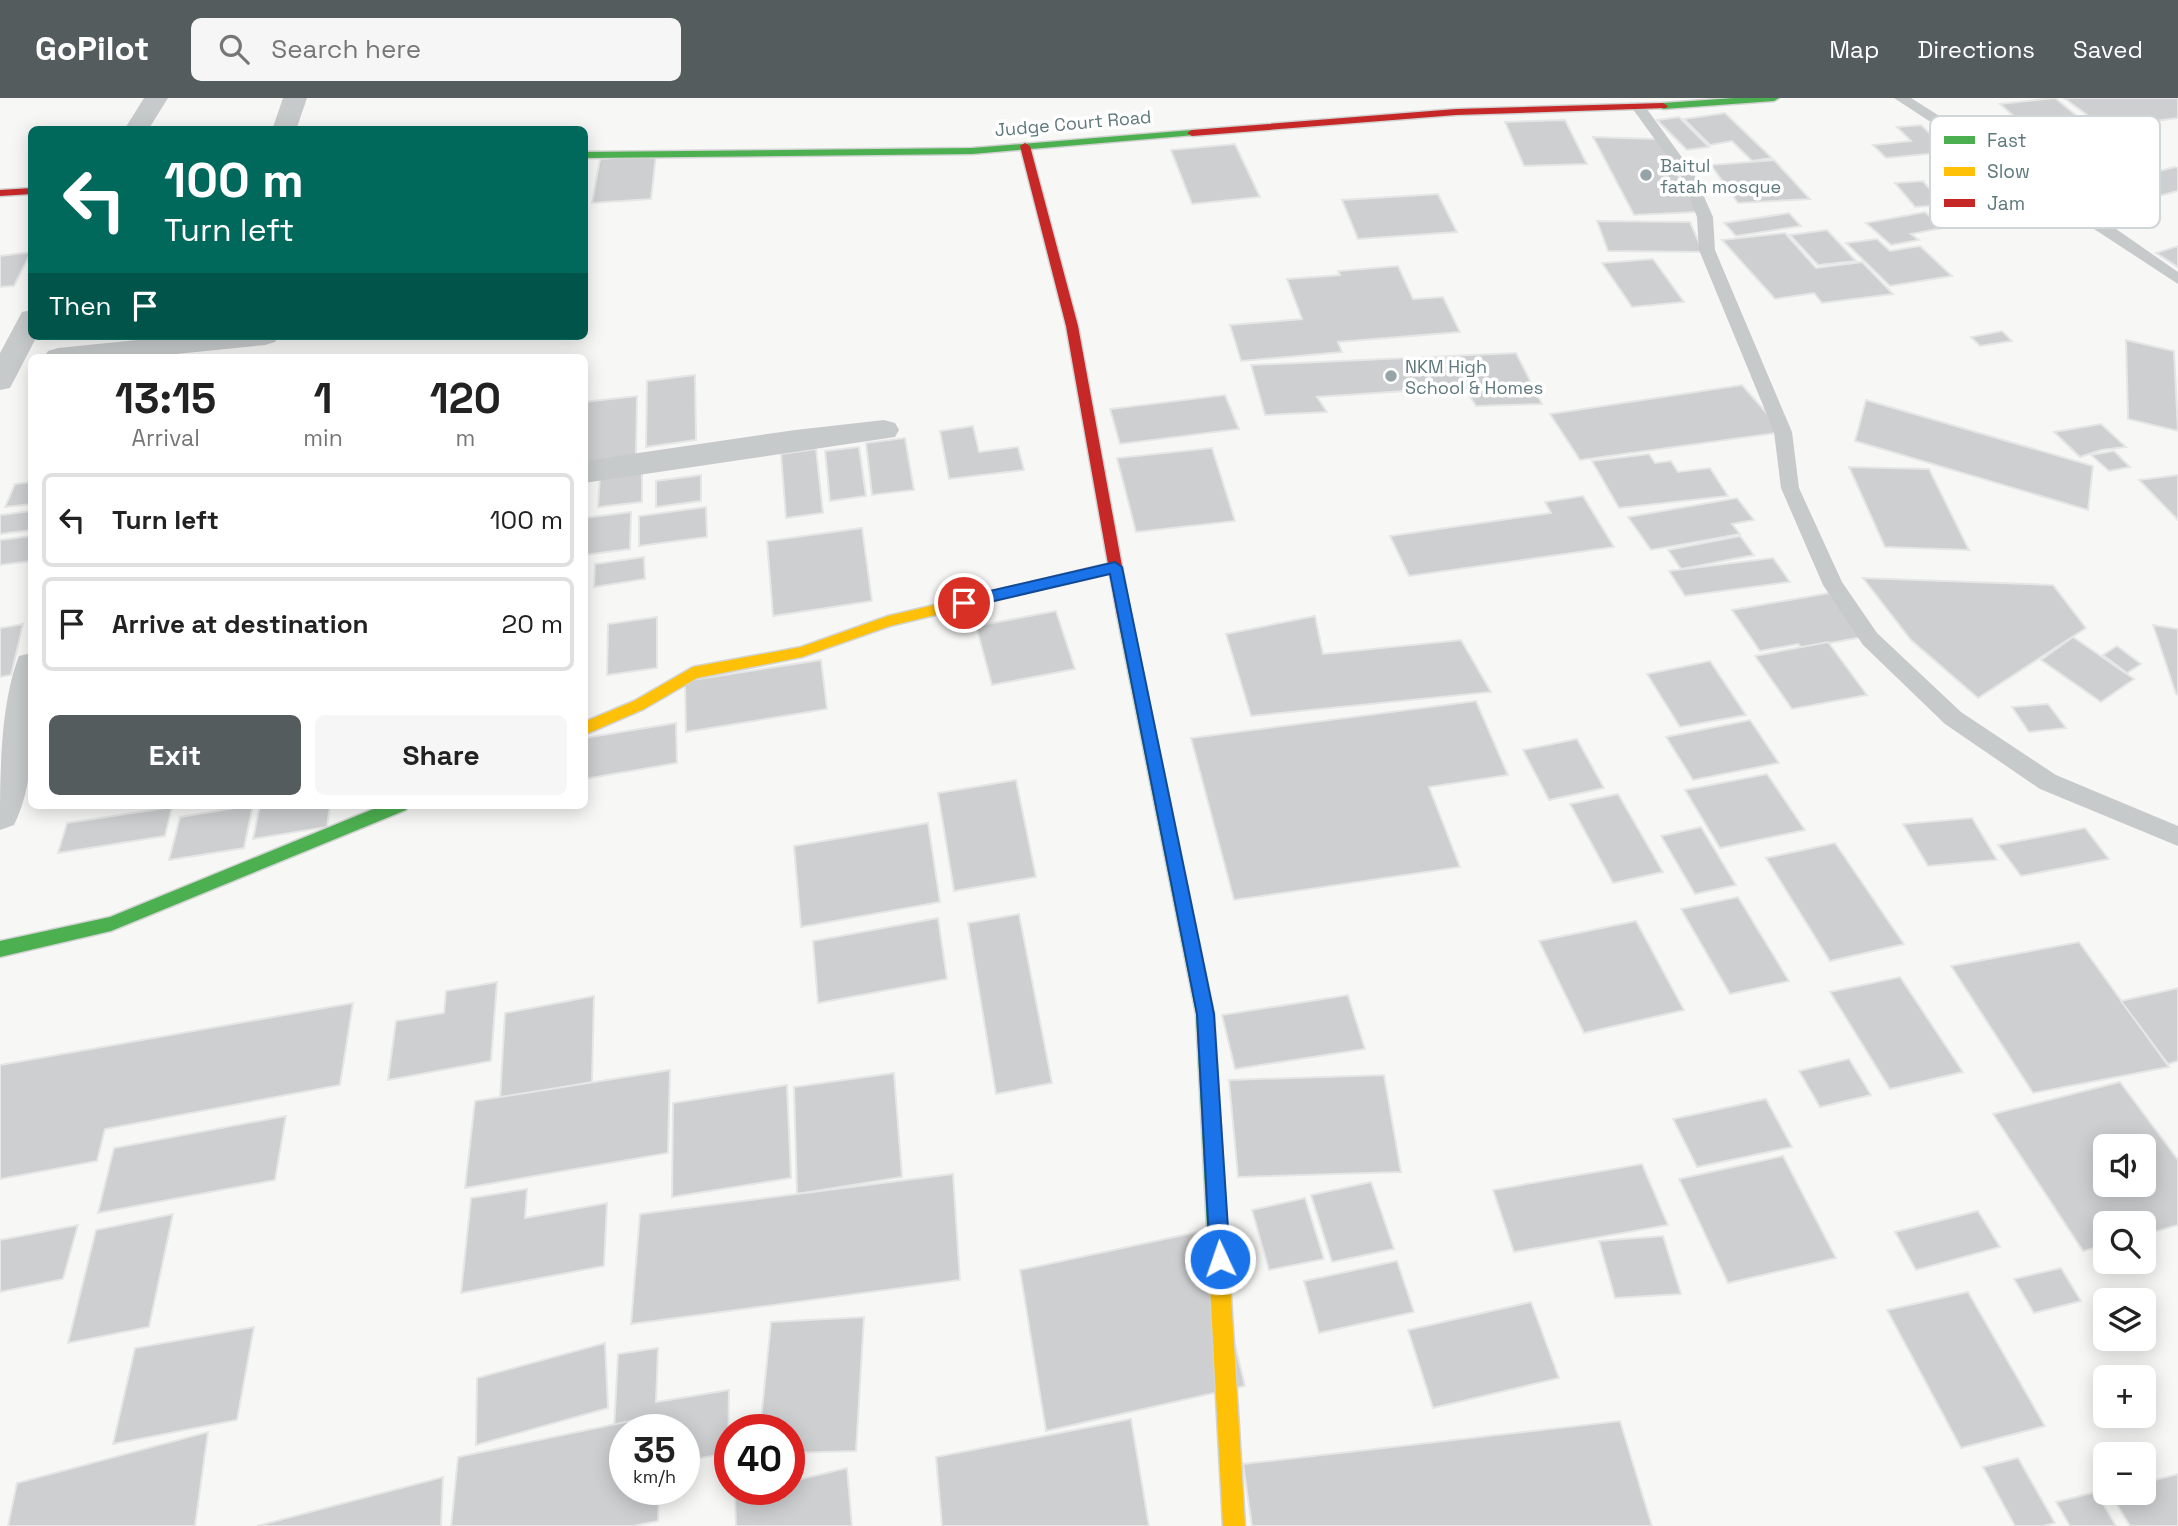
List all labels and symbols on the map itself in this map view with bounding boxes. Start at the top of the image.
street label: Judge Court Road [994,105,1152,141]
legend [1930,116,2160,228]
text: Fast [1987,128,2027,153]
place label: Baitul fatah mosque [1660,154,1781,198]
text: Slow [1987,159,2030,184]
marker: Baitul fatah mosque [1638,167,1654,183]
text: Jam [1987,191,2025,216]
place label: NKM High School & Homes [1405,355,1543,399]
marker: NKM High School & Homes [1383,368,1399,384]
pin [934,573,994,633]
position arrow [1183,1222,1257,1296]
speed limit sign: 40 [714,1414,805,1505]

